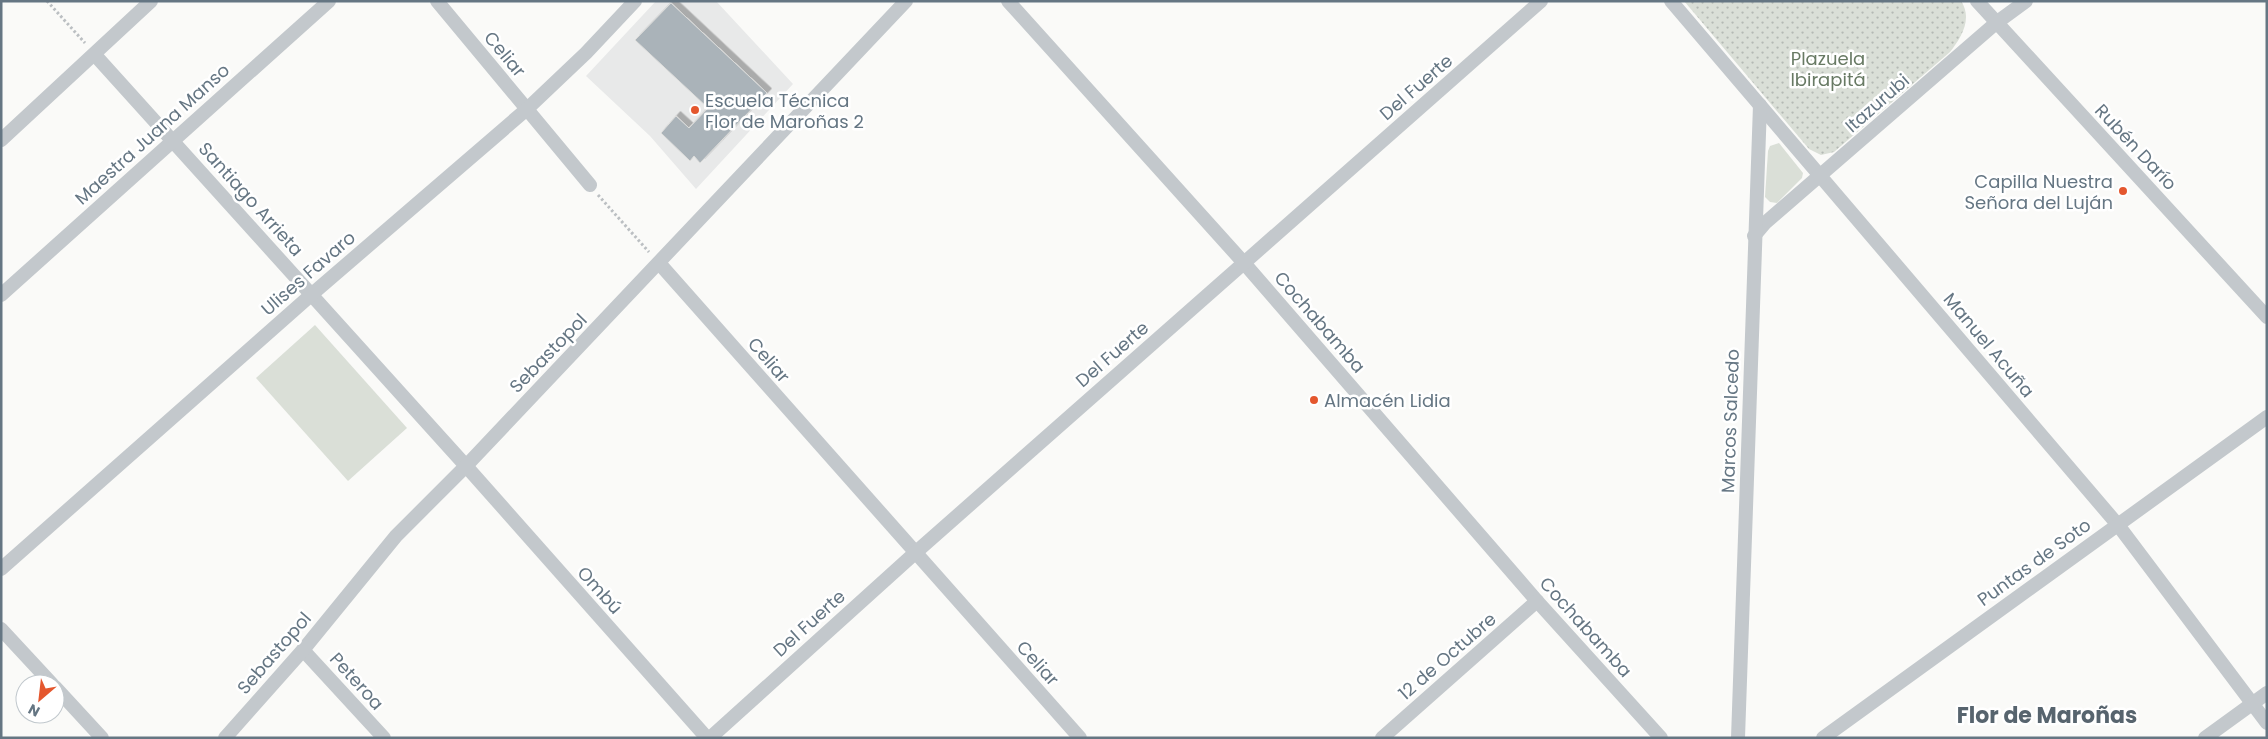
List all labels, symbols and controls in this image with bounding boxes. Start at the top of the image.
street label: Celiar [478,26,532,82]
park label: Plazuela Ibirapitá [1790,46,1866,92]
street label: Del Fuerte [1374,48,1458,126]
street label: Maestra Juana Manso [69,58,235,210]
street label: Itazurubi [1839,68,1915,138]
place label: Escuela Técnica Flor de Maroñas 2 [705,88,864,134]
street label: Rubén Darío [2089,98,2183,196]
marker: Escuela Técnica Flor de Maroñas 2 [689,104,701,116]
street label: Santiago Arrieta [193,136,309,262]
place label: Capilla Nuestra Señora del Luján [1965,169,2113,215]
marker: Capilla Nuestra Señora del Luján [2117,185,2129,197]
street label: Ulises Favaro [255,225,361,321]
street label: Cochabamba [1269,266,1371,378]
street label: Manuel Acuña [1938,287,2040,403]
street label: Sebastopol [504,308,592,398]
street label: Del Fuerte [1070,315,1154,393]
street label: Celiar [742,332,796,388]
street label: Marcos Salcedo [1715,349,1745,493]
place label: Almacén Lidia [1324,388,1451,413]
marker: Almacén Lidia [1308,394,1320,406]
street label: Puntas de Soto [1972,512,2096,612]
street label: Ombú [572,561,628,619]
street label: Cochabamba [1534,571,1638,683]
street label: Del Fuerte [767,584,851,662]
street label: Sebastopol [231,606,317,700]
street label: 12 de Octubre [1393,606,1501,706]
street label: Celiar [1011,635,1065,691]
street label: Peteroa [324,647,390,715]
north arrow [15,674,65,724]
text: N [25,699,43,722]
district label: Flor de Maroñas [1957,700,2137,731]

